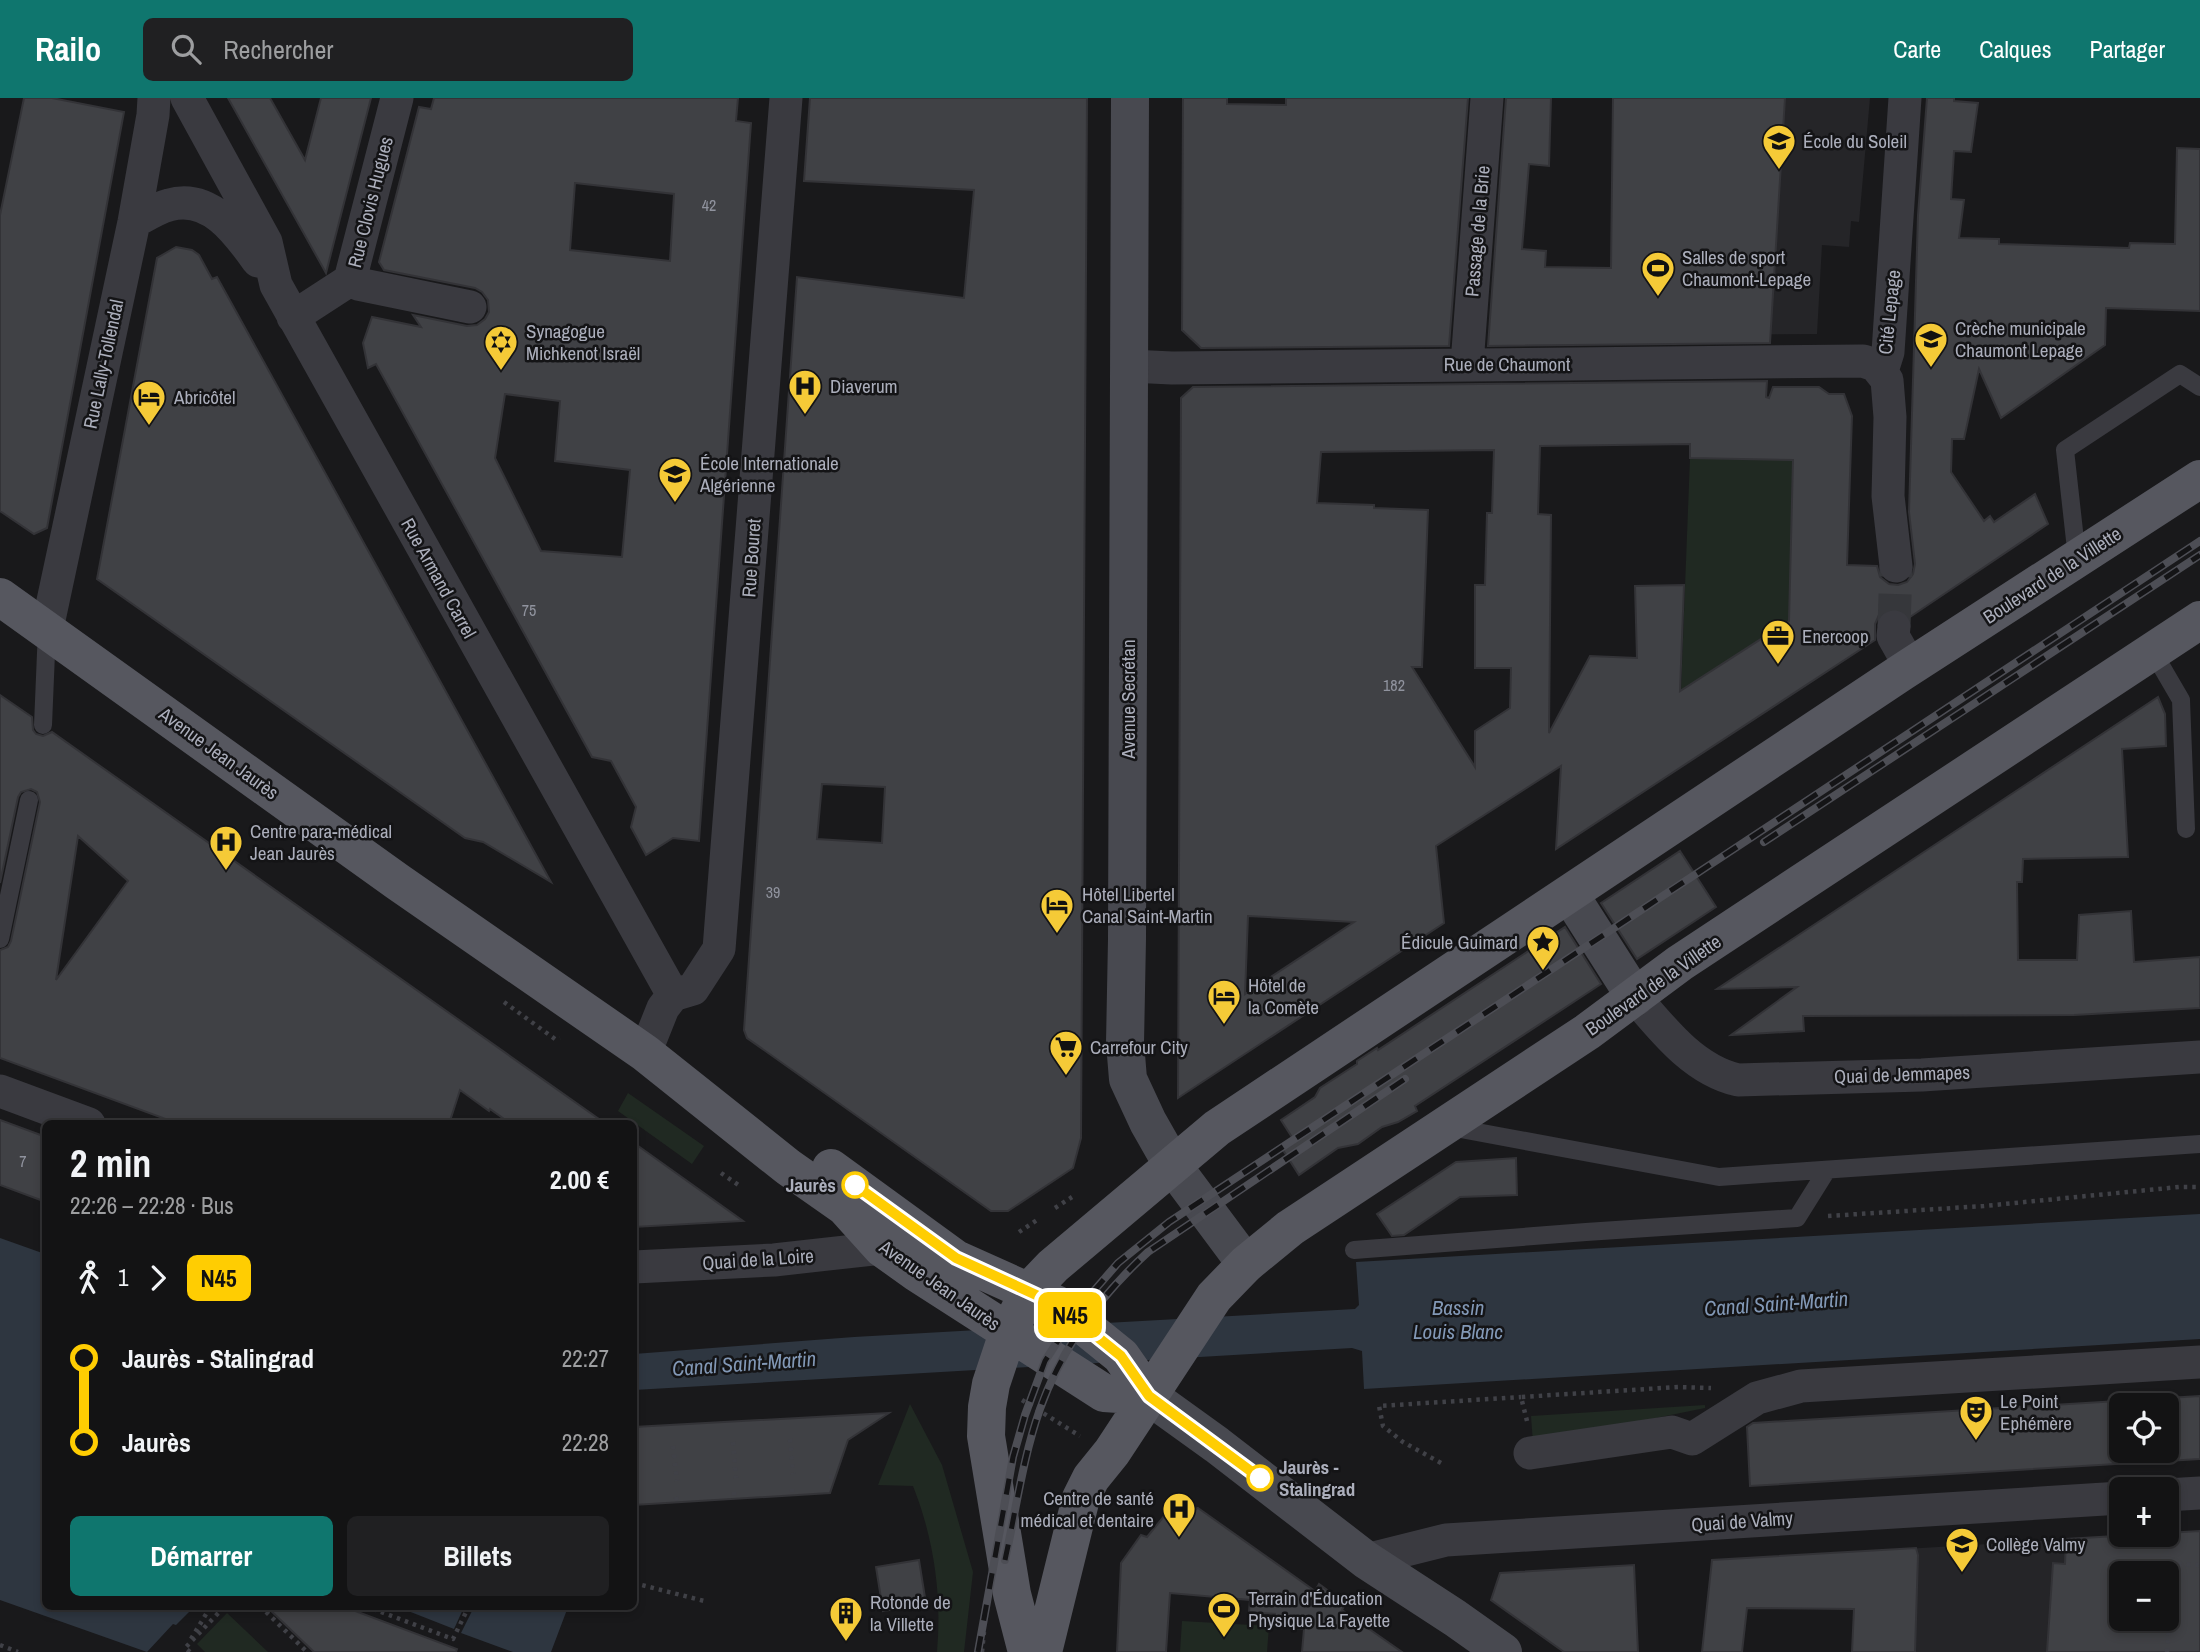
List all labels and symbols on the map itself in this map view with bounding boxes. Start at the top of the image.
school or university icon: École du Soleil [1760,122,1798,171]
place label: École du Soleil [1803,128,1907,154]
street label: Rue Clovis Hugues [341,134,399,270]
street label: Passage de la Brie [1458,164,1496,298]
house number: 42 [702,194,716,216]
place label: Salles de sport Chaumont-Lepage [1682,244,1811,292]
sports icon: Salles de sport Chaumont-Lepage [1639,249,1677,298]
street label: Cité Lepage [1872,268,1906,356]
street label: Rue Lally-Tollendal [77,297,129,431]
place label: Crèche municipale Chaumont Lepage [1955,315,2086,363]
place label: Synagogue Michkenot Israël [526,318,640,366]
school or university icon: Crèche municipale Chaumont Lepage [1912,320,1950,369]
synagogue icon: Synagogue Michkenot Israël [482,323,520,372]
street label: Rue de Chaumont [1444,351,1571,377]
hospital icon: Diaverum [786,367,824,416]
place label: Diaverum [830,373,898,399]
hotel icon: Abricôtel [130,378,168,427]
place label: Abricôtel [173,384,235,410]
place label: École Internationale Algérienne [699,450,839,498]
school or university icon: École Internationale Algérienne [656,455,694,504]
street label: Rue Armand Carrel [395,513,483,643]
street label: Rue Bouret [735,517,767,598]
street label: Boulevard de la Villette [1978,521,2126,629]
house number: 75 [522,599,536,621]
office icon: Enercoop [1759,617,1797,666]
place label: Enercoop [1802,623,1869,649]
street label: Avenue Secrétan [1115,639,1141,760]
house number: 182 [1383,674,1405,696]
street label: Avenue Jean Jaurès [153,700,284,805]
place label: Centre para-médical Jean Jaurès [250,818,392,866]
hospital icon: Centre para-médical Jean Jaurès [207,823,245,872]
house number: 39 [766,881,780,903]
place label: Hôtel Libertel Canal Saint-Martin [1082,881,1213,929]
hotel icon: Hôtel Libertel Canal Saint-Martin [1038,886,1076,935]
place icon: Édicule Guimard [1524,923,1562,972]
street label: Boulevard de la Villette [1580,928,1726,1042]
place label: Édicule Guimard [1401,929,1518,955]
place label: Hôtel de la Comète [1248,972,1319,1020]
hotel icon: Hôtel de la Comète [1205,977,1243,1026]
supermarket icon: Carrefour City [1047,1028,1085,1077]
place label: Carrefour City [1090,1034,1188,1060]
street label: Quai de Jemmapes [1834,1059,1971,1089]
house number: 7 [19,1150,27,1172]
place label: Jaurès [786,1172,836,1198]
marker: Jaurès [842,1172,868,1198]
street label: Avenue Jean Jaurès [874,1233,1006,1336]
street label: Quai de la Loire [701,1242,815,1276]
water label: Canal Saint-Martin [1703,1284,1849,1323]
line badge: N45 [1030,1292,1110,1338]
water label: Bassin Louis Blanc [1413,1293,1503,1346]
water label: Canal Saint-Martin [671,1344,817,1383]
place label: Le Point Ephémère [2000,1388,2072,1436]
theatre icon: Le Point Ephémère [1957,1393,1995,1442]
place label: Jaurès - Stalingrad [1279,1454,1355,1502]
marker: Jaurès - Stalingrad [1247,1465,1273,1491]
place label: Centre de santé médical et dentaire [1021,1485,1154,1533]
hospital icon: Centre de santé médical et dentaire [1160,1490,1198,1539]
street label: Quai de Valmy [1690,1504,1794,1538]
school or university icon: Collège Valmy [1943,1525,1981,1574]
place label: Collège Valmy [1986,1531,2086,1557]
place label: Terrain d'Éducation Physique La Fayette [1248,1585,1390,1633]
place label: Rotonde de la Villette [870,1589,951,1637]
sports icon: Terrain d'Éducation Physique La Fayette [1205,1590,1243,1639]
building icon: Rotonde de la Villette [827,1594,865,1643]

